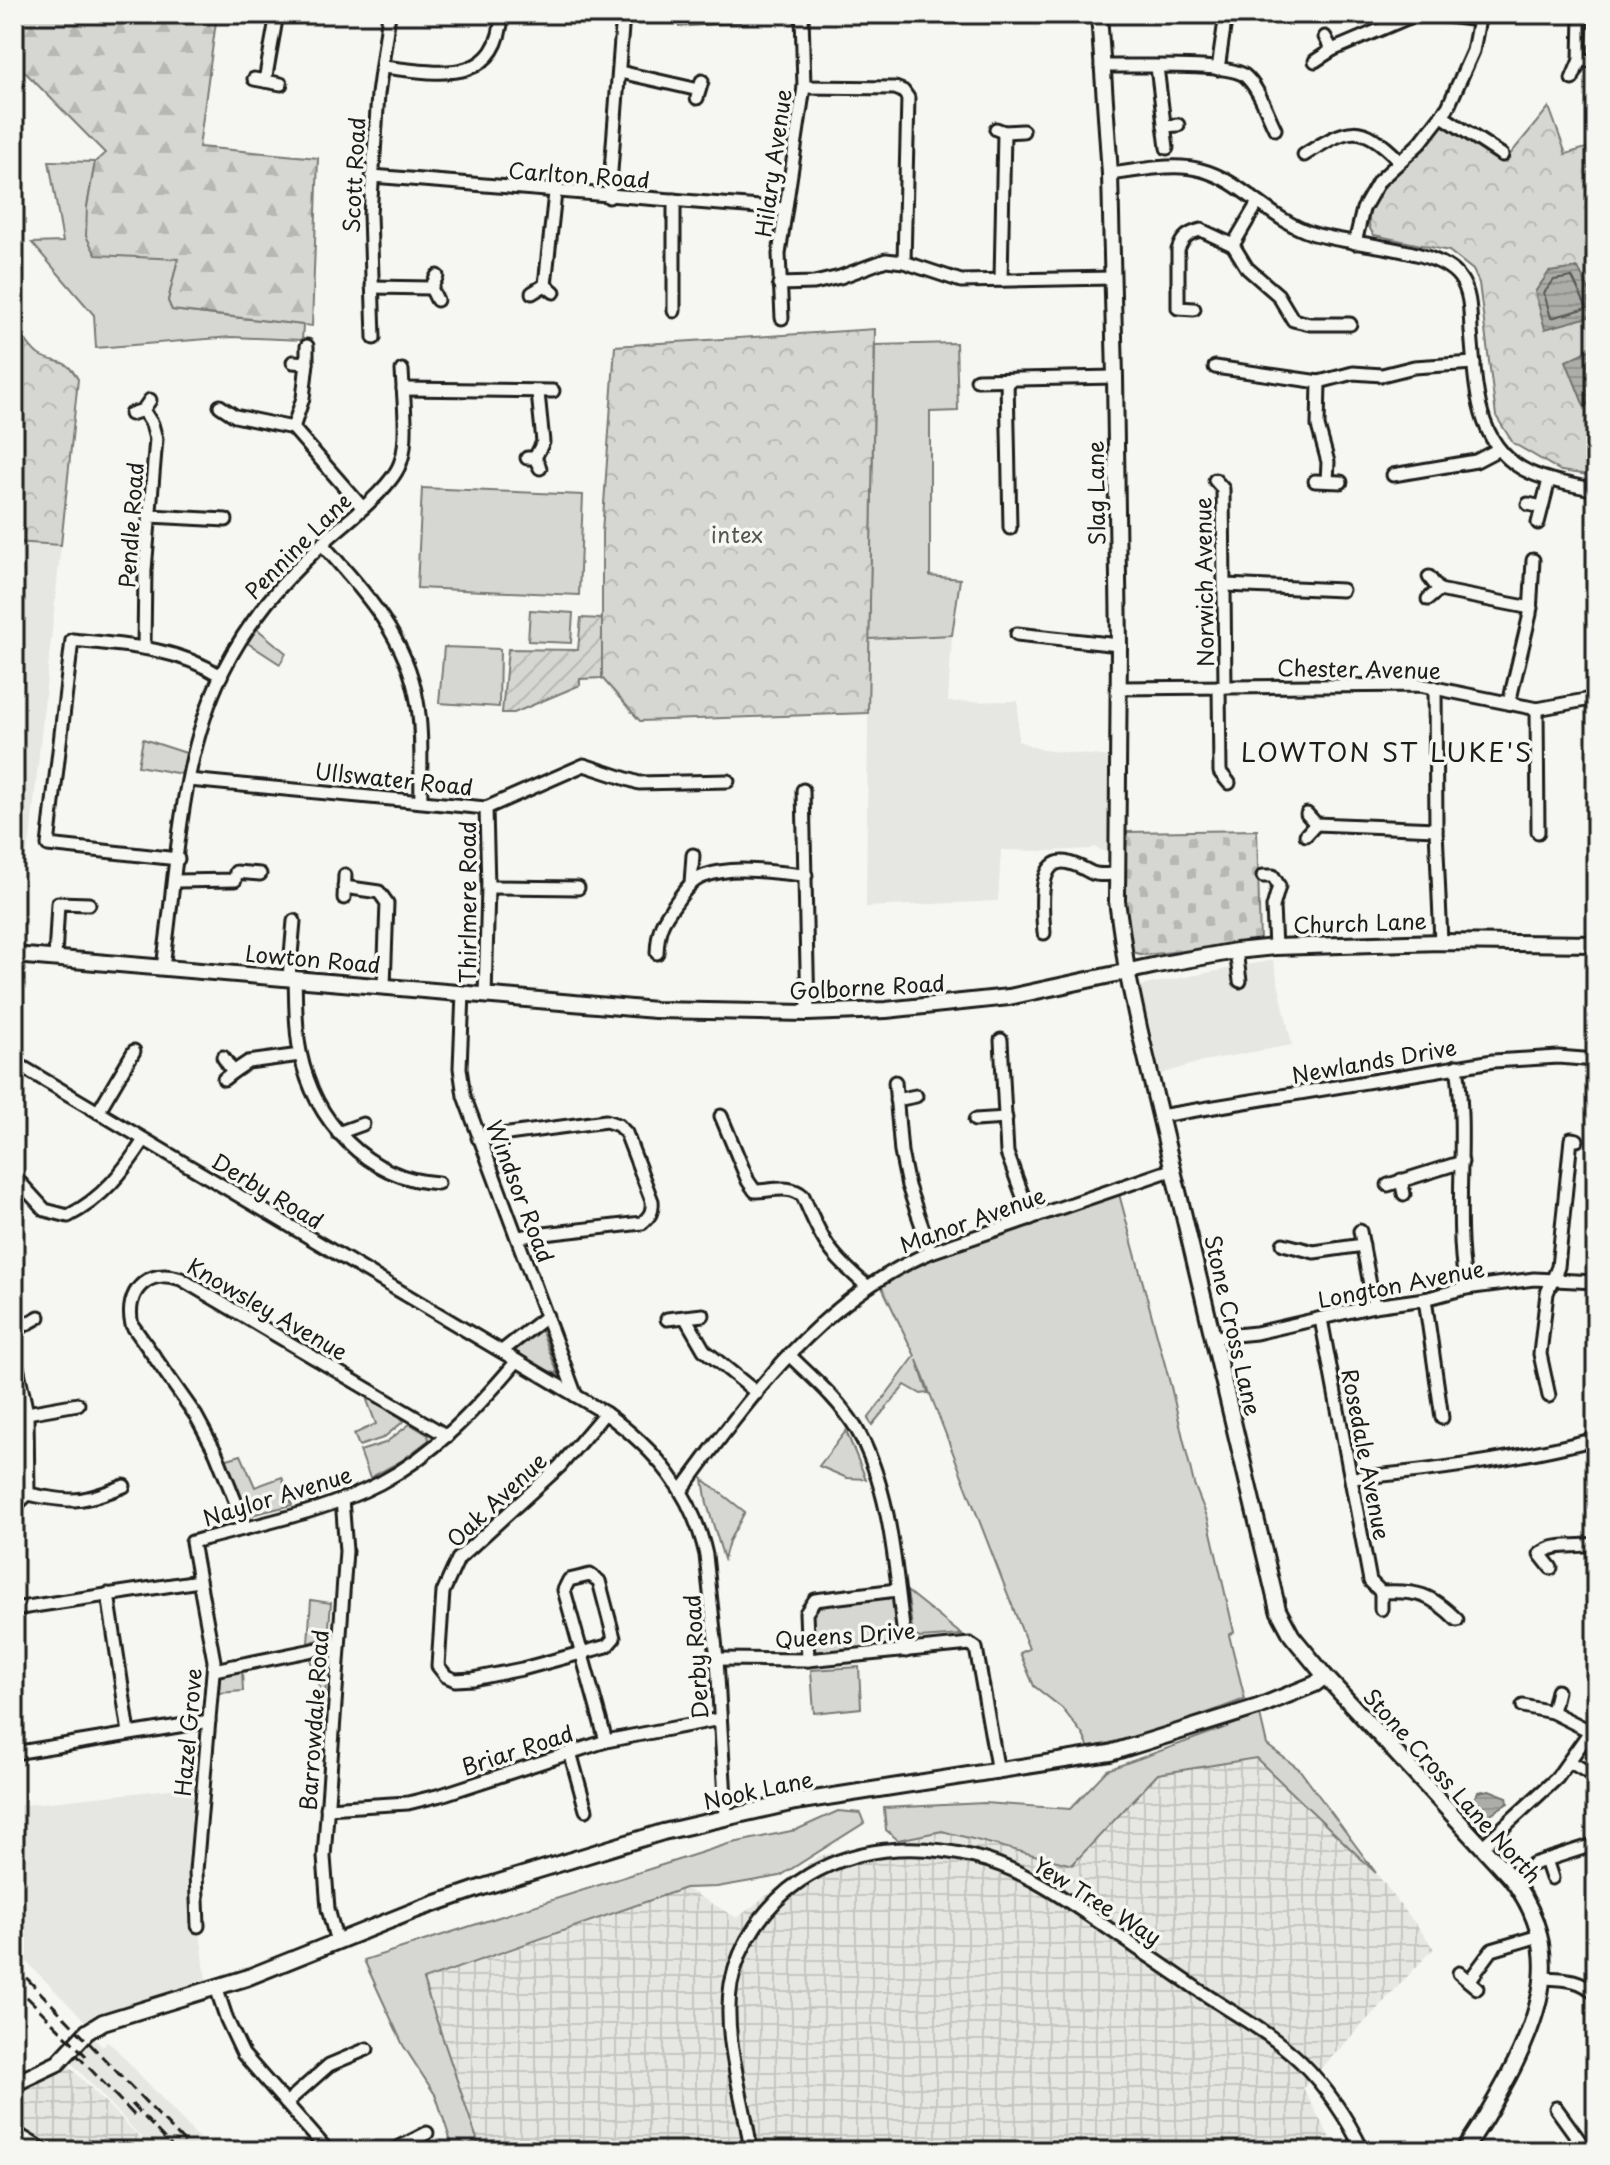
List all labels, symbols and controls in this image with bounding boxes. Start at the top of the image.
street label: Hilary Avenue [745,87,799,239]
street label: Scott Road [333,116,373,234]
street label: Carlton Road [507,153,651,195]
street label: Slag Lane [1078,440,1112,546]
street label: Pendle Road [109,461,151,589]
street label: Pennine Lane [236,484,358,606]
street label: Norwich Avenue [1185,497,1221,667]
park label: intex [711,517,763,550]
street label: Chester Avenue [1277,650,1441,686]
district label: LOWTON ST LUKE'S [1241,732,1533,771]
street label: Ullswater Road [313,753,475,803]
street label: Thirlmere Road [450,821,483,983]
street label: Church Lane [1293,903,1427,941]
street label: Lowton Road [244,936,382,980]
street label: Golborne Road [788,965,946,1007]
street label: Newlands Drive [1289,1029,1459,1091]
street label: Windsor Road [479,1115,563,1267]
street label: Derby Road [206,1144,330,1236]
street label: Manor Avenue [895,1177,1049,1261]
street label: Stone Cross Lane [1197,1231,1271,1419]
street label: Knowsley Avenue [182,1249,354,1367]
street label: Longton Avenue [1315,1251,1487,1315]
street label: Rosedale Avenue [1334,1365,1400,1543]
street label: Oak Avenue [439,1444,553,1554]
street label: Naylor Avenue [198,1457,356,1533]
street label: Derby Road [674,1593,716,1721]
street label: Queens Drive [774,1613,916,1655]
street label: Barrowdale Road [290,1628,336,1812]
street label: Hazel Grove [165,1667,209,1797]
street label: Stone Cross Lane North [1356,1680,1550,1890]
street label: Briar Road [457,1715,577,1783]
street label: Nook Lane [700,1761,816,1817]
street label: Yew Tree Way [1027,1847,1169,1953]

